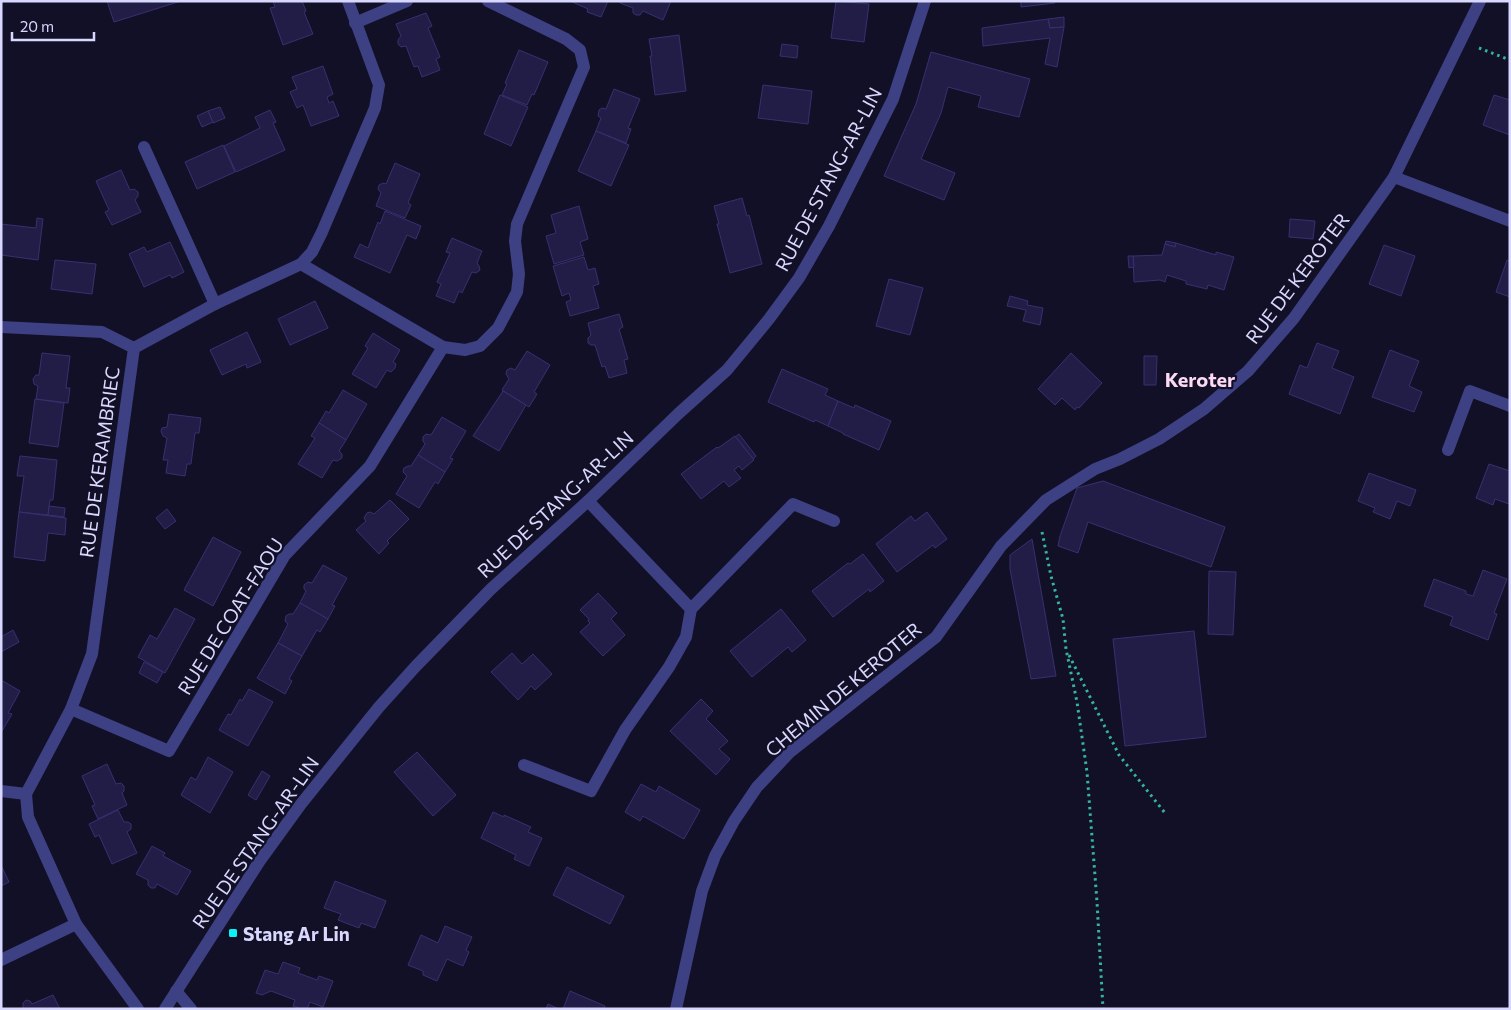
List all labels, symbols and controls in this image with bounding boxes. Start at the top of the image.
scale bar [12,10,95,42]
text: 20 m [20,17,54,35]
street label: RUE DE STANG-AR-LIN [770,83,886,275]
street label: RUE DE KEROTER [1240,208,1354,348]
street label: RUE DE KERAMBRIEC [74,365,124,559]
district label: Keroter [1165,367,1235,391]
street label: RUE DE STANG-AR-LIN [472,426,638,582]
street label: RUE DE COAT-FAOU [172,533,288,699]
street label: CHEMIN DE KEROTER [760,617,926,761]
street label: RUE DE STANG-AR-LIN [187,751,323,933]
place label: Stang Ar Lin [243,922,350,945]
marker: Stang Ar Lin [227,927,239,939]

